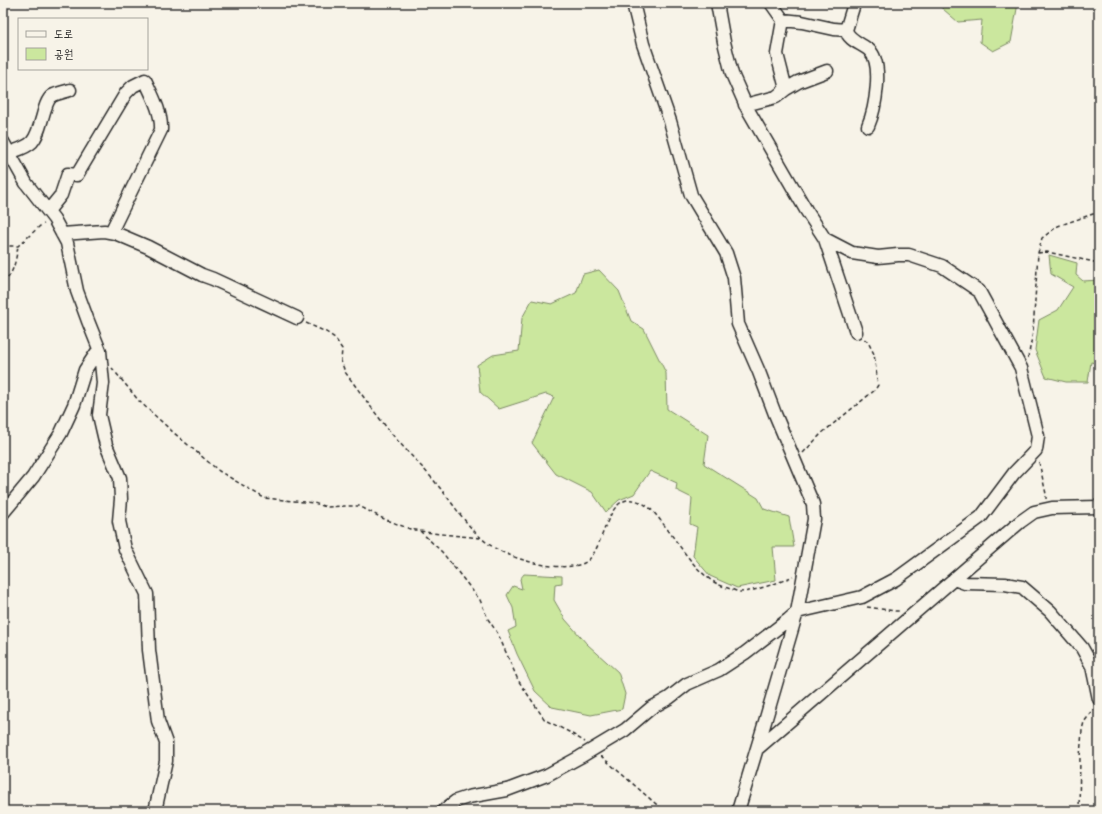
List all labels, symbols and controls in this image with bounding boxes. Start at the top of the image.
legend [18,18,148,70]
text: 도로 [54,26,73,43]
text: 공원 [54,46,73,63]

